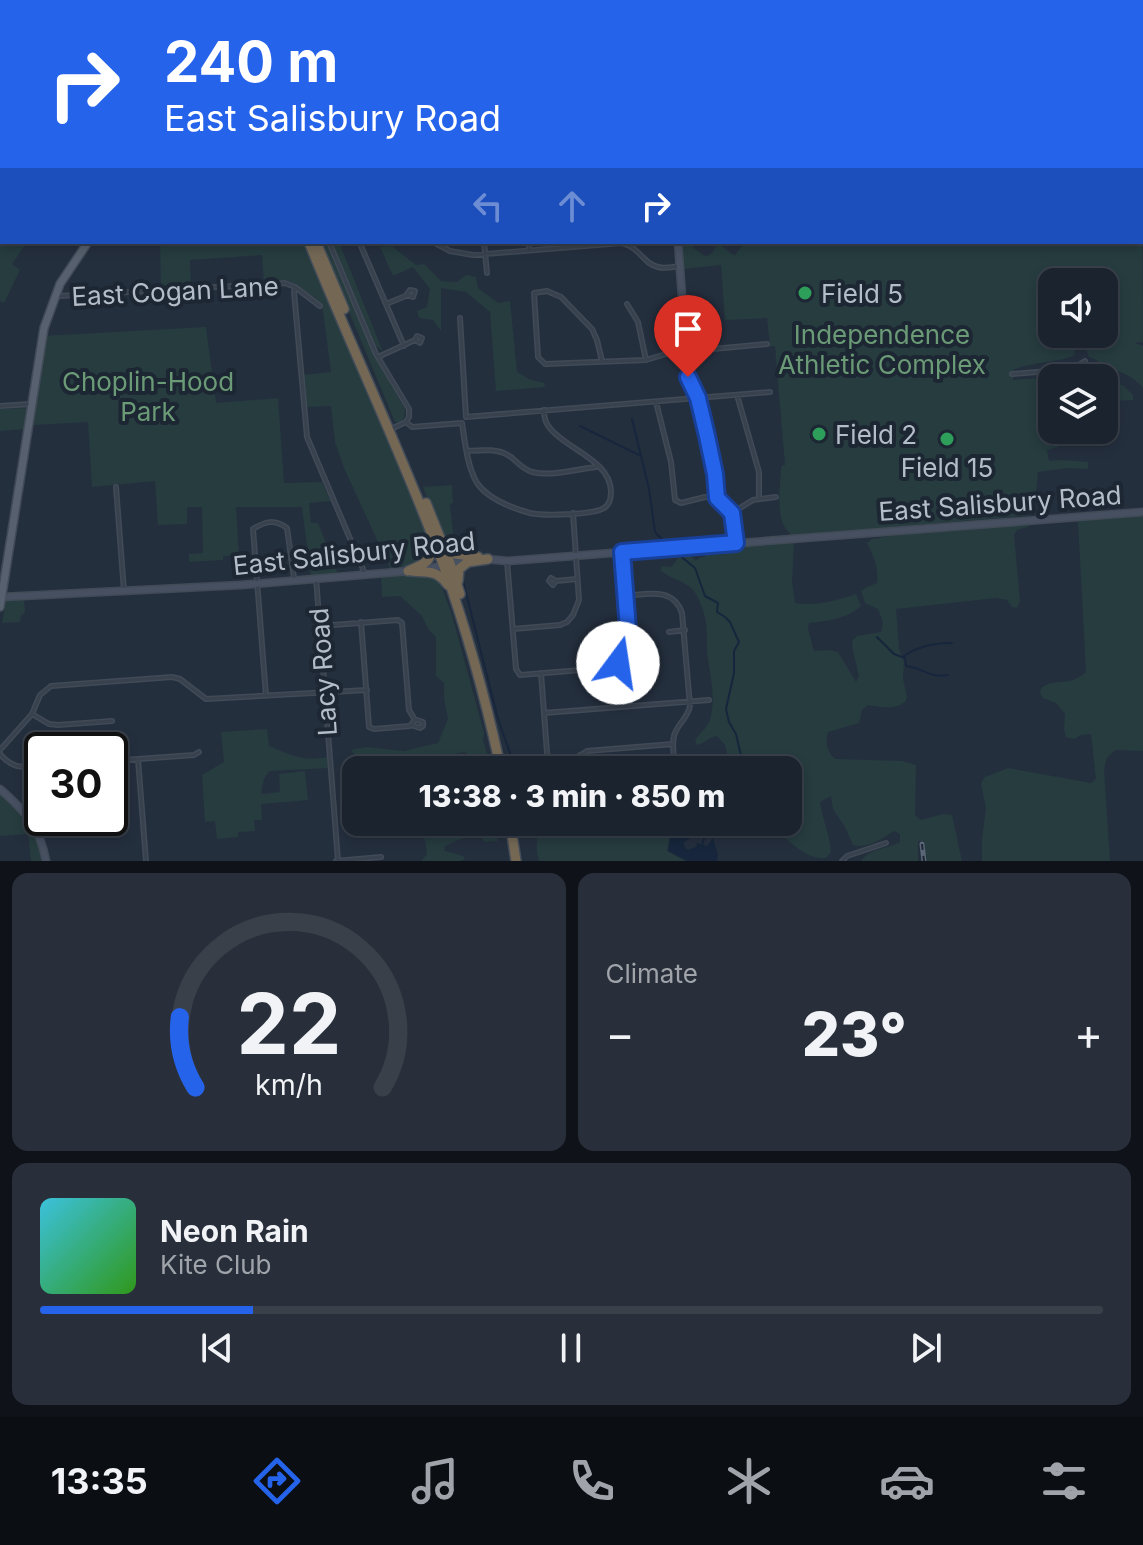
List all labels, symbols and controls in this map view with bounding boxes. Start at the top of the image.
text: 240 m [164,28,338,96]
icon: right [32,32,136,136]
text: East Salisbury Road [164,96,501,140]
icon: left [466,184,510,228]
icon: ahead [550,184,594,228]
icon: right [634,184,678,228]
map controls [1038,268,1118,444]
button: sound [1038,268,1118,348]
street label: East Cogan Lane [71,270,279,312]
place label: Field 5 [821,278,903,309]
marker: Field 5 [796,284,814,302]
pin [654,295,722,377]
icon: arrive [666,307,710,351]
park label: Independence Athletic Complex [778,319,986,380]
button: layers [1038,364,1118,444]
park label: Choplin-Hood Park [62,366,234,427]
place label: Field 2 [835,419,917,450]
marker: Field 2 [810,425,828,443]
marker: Field 15 [938,430,956,448]
place label: Field 15 [901,452,993,483]
street label: East Salisbury Road [877,479,1123,527]
street label: East Salisbury Road [231,525,477,581]
street label: Lacy Road [303,607,343,737]
position arrow [576,621,660,705]
speed limit sign: 30 [24,732,128,836]
text: 13:38 · 3 min · 850 m [419,778,725,814]
text: Climate [606,958,698,989]
text: 22 [236,973,341,1074]
text: 23° [802,998,907,1070]
text: − [606,1007,635,1061]
text: + [1074,1007,1103,1061]
text: km/h [255,1067,323,1102]
text: Neon Rain [160,1213,309,1249]
text: Kite Club [160,1249,271,1280]
icon: previous [195,1326,239,1370]
icon: pause [549,1326,593,1370]
icon: next [904,1326,948,1370]
icon: directions [249,1453,305,1509]
icon: music [407,1453,463,1509]
icon: phone [564,1453,620,1509]
icon: climate [721,1453,777,1509]
icon: car [879,1453,935,1509]
icon: filters [1036,1453,1092,1509]
text: 13:35 [51,1459,148,1503]

